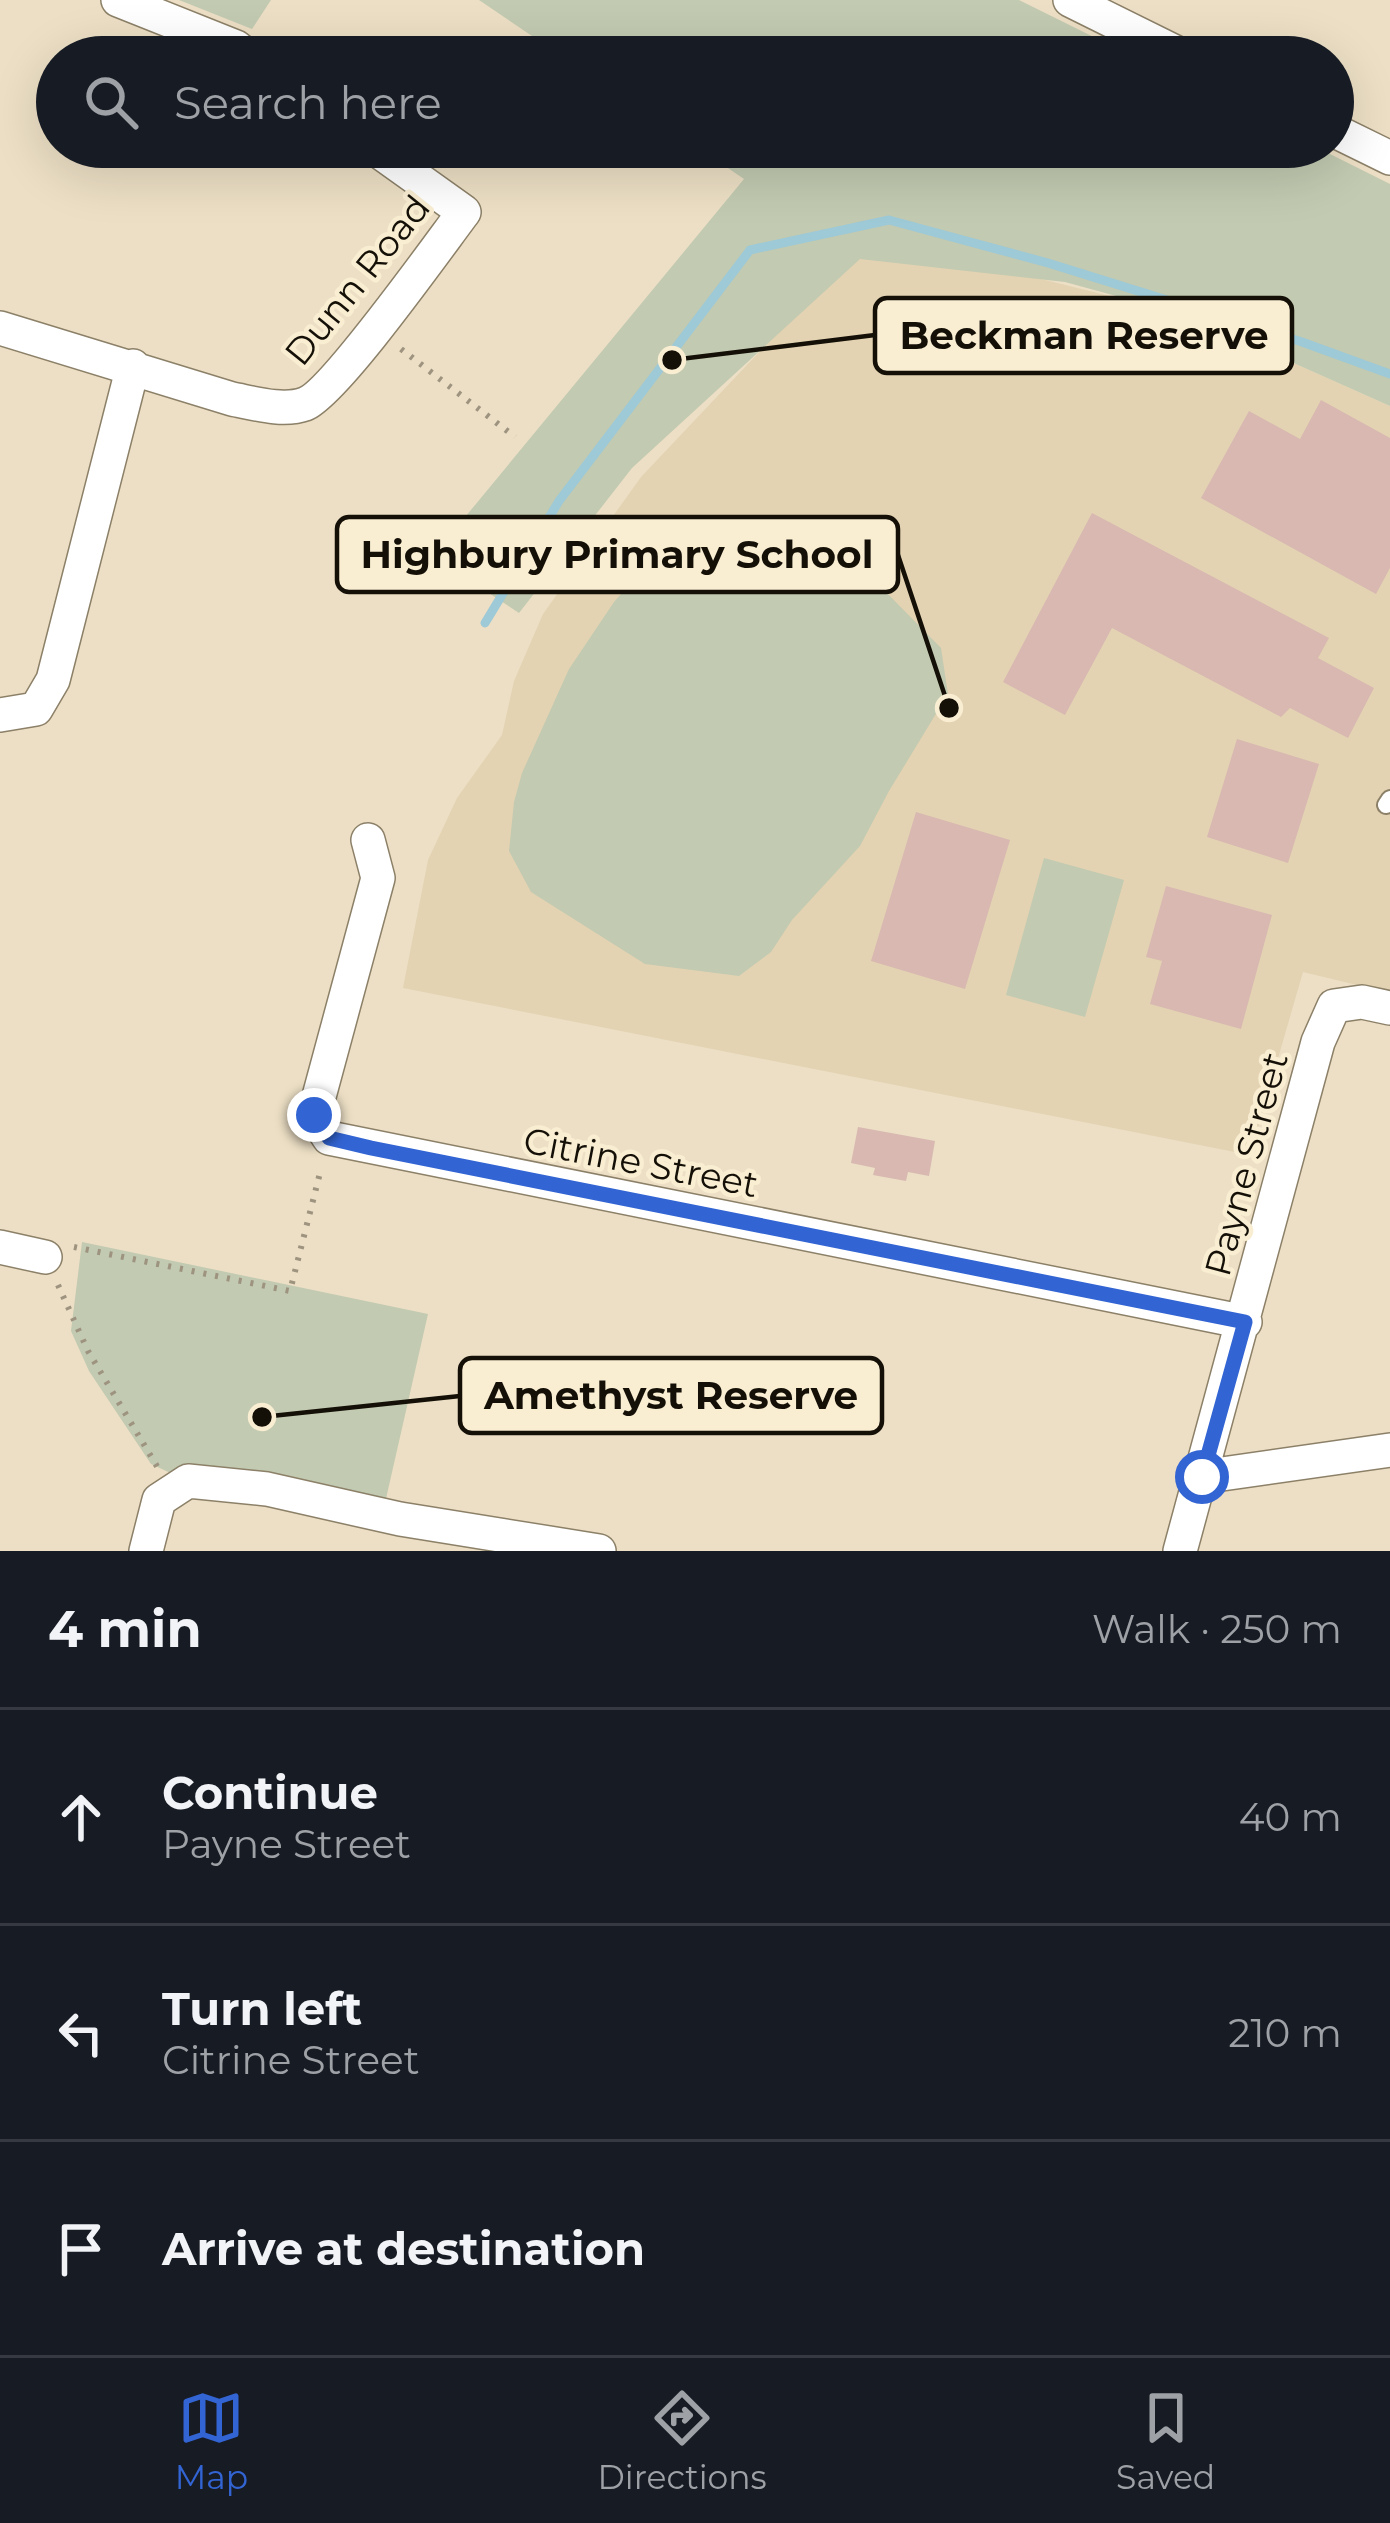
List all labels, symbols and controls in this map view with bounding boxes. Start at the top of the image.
search box [36,36,1354,168]
icon: search [78,69,144,135]
text: Search here [174,75,442,130]
street label: Dunn Road [275,186,439,374]
callout: Beckman Reserve [875,298,1292,373]
text: Beckman Reserve [899,311,1269,359]
callout: Highbury Primary School [337,517,898,592]
text: Highbury Primary School [361,530,873,578]
street label: Payne Street [1195,1047,1297,1281]
route end [287,1088,341,1142]
street label: Citrine Street [520,1118,762,1206]
callout: Amethyst Reserve [460,1358,882,1433]
text: Amethyst Reserve [483,1371,858,1419]
route start [1175,1450,1229,1504]
text: 4 min [48,1598,202,1660]
text: Walk · 250 m [1092,1605,1342,1653]
text: Continue [162,1765,378,1820]
icon: ahead [48,1784,114,1850]
text: 40 m [1239,1793,1342,1841]
text: Payne Street [162,1820,411,1868]
text: Turn left [162,1981,362,2036]
icon: left [48,2000,114,2066]
text: 210 m [1228,2009,1342,2057]
text: Citrine Street [162,2036,420,2084]
icon: arrive [48,2216,114,2282]
text: Arrive at destination [162,2221,645,2276]
tab: Map [175,2385,248,2497]
tab: Directions [598,2385,767,2497]
tab: Saved [1116,2385,1215,2497]

